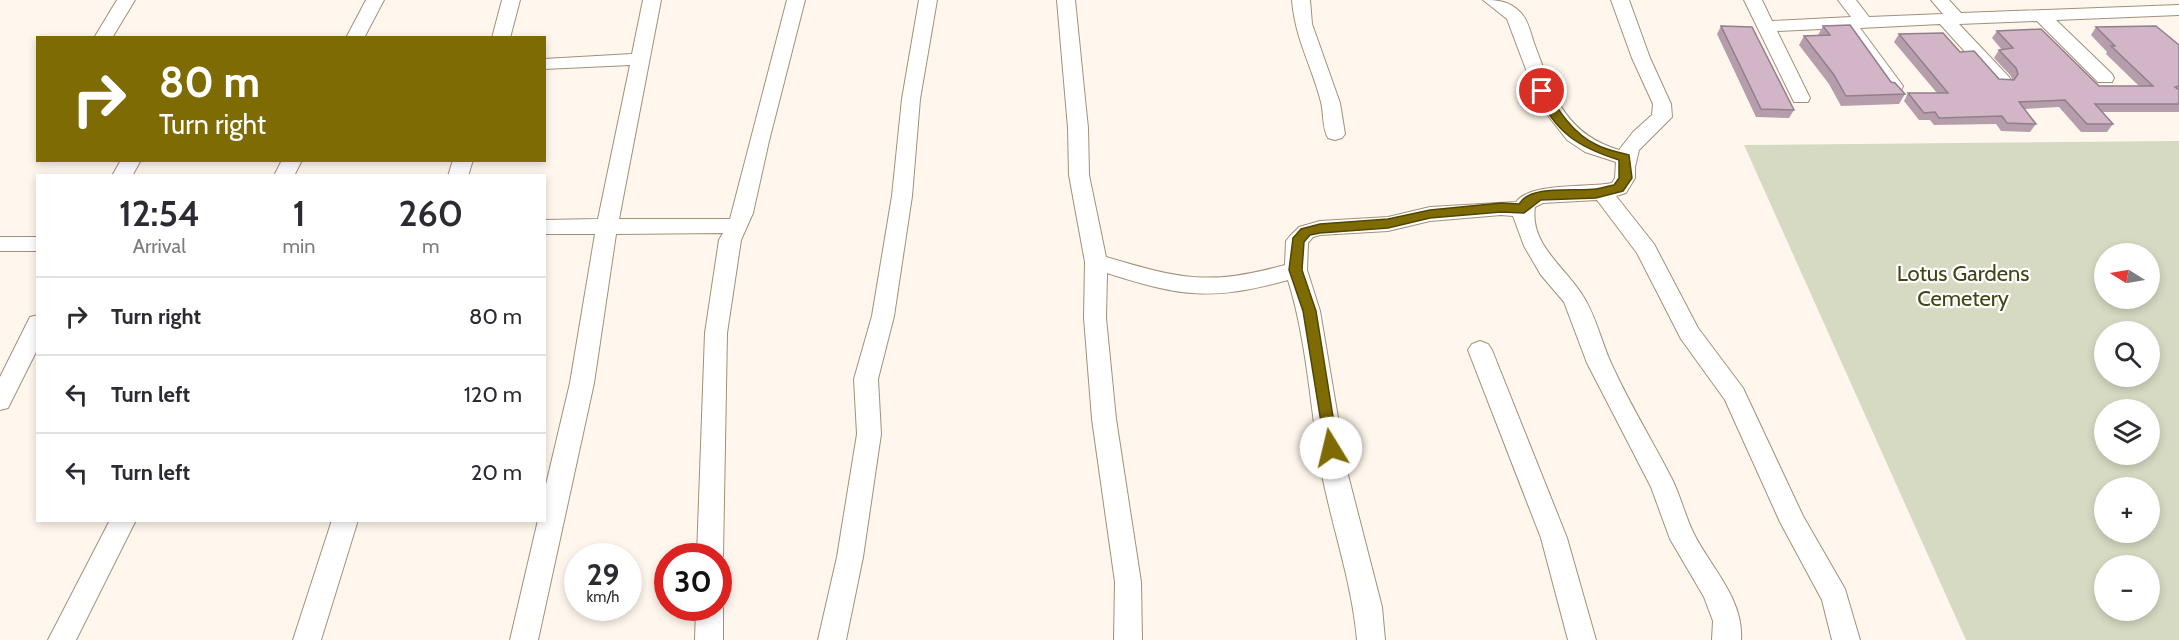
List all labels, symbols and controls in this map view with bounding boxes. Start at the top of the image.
text: 80 m [159,56,260,108]
icon: right [60,60,138,138]
pin [1516,65,1567,116]
icon: arrive [1525,74,1558,107]
text: Turn right [159,108,266,141]
text: 12:54 [119,191,200,235]
text: 1 [293,191,305,235]
text: 260 [398,191,463,235]
text: Arrival [133,234,186,258]
text: min [283,234,316,258]
text: m [422,234,440,258]
north arrow [2094,243,2160,309]
map controls [2094,243,2160,621]
park label: Lotus Gardens Cemetery [1897,260,2029,312]
icon: right [60,300,93,333]
text: Turn right [111,303,201,330]
text: 80 m [469,303,522,330]
button: search [2094,321,2160,387]
icon: left [60,378,93,411]
text: Turn left [111,381,190,408]
text: 120 m [464,381,522,408]
button: layers [2094,399,2160,465]
position arrow [1299,416,1363,480]
icon: left [60,456,93,489]
text: Turn left [111,459,190,486]
text: 20 m [471,459,522,486]
button: + [2094,477,2160,543]
speed limit sign: 30 [654,543,732,621]
button: − [2094,555,2160,621]
text: 29 [587,556,619,593]
text: km/h [587,588,619,606]

